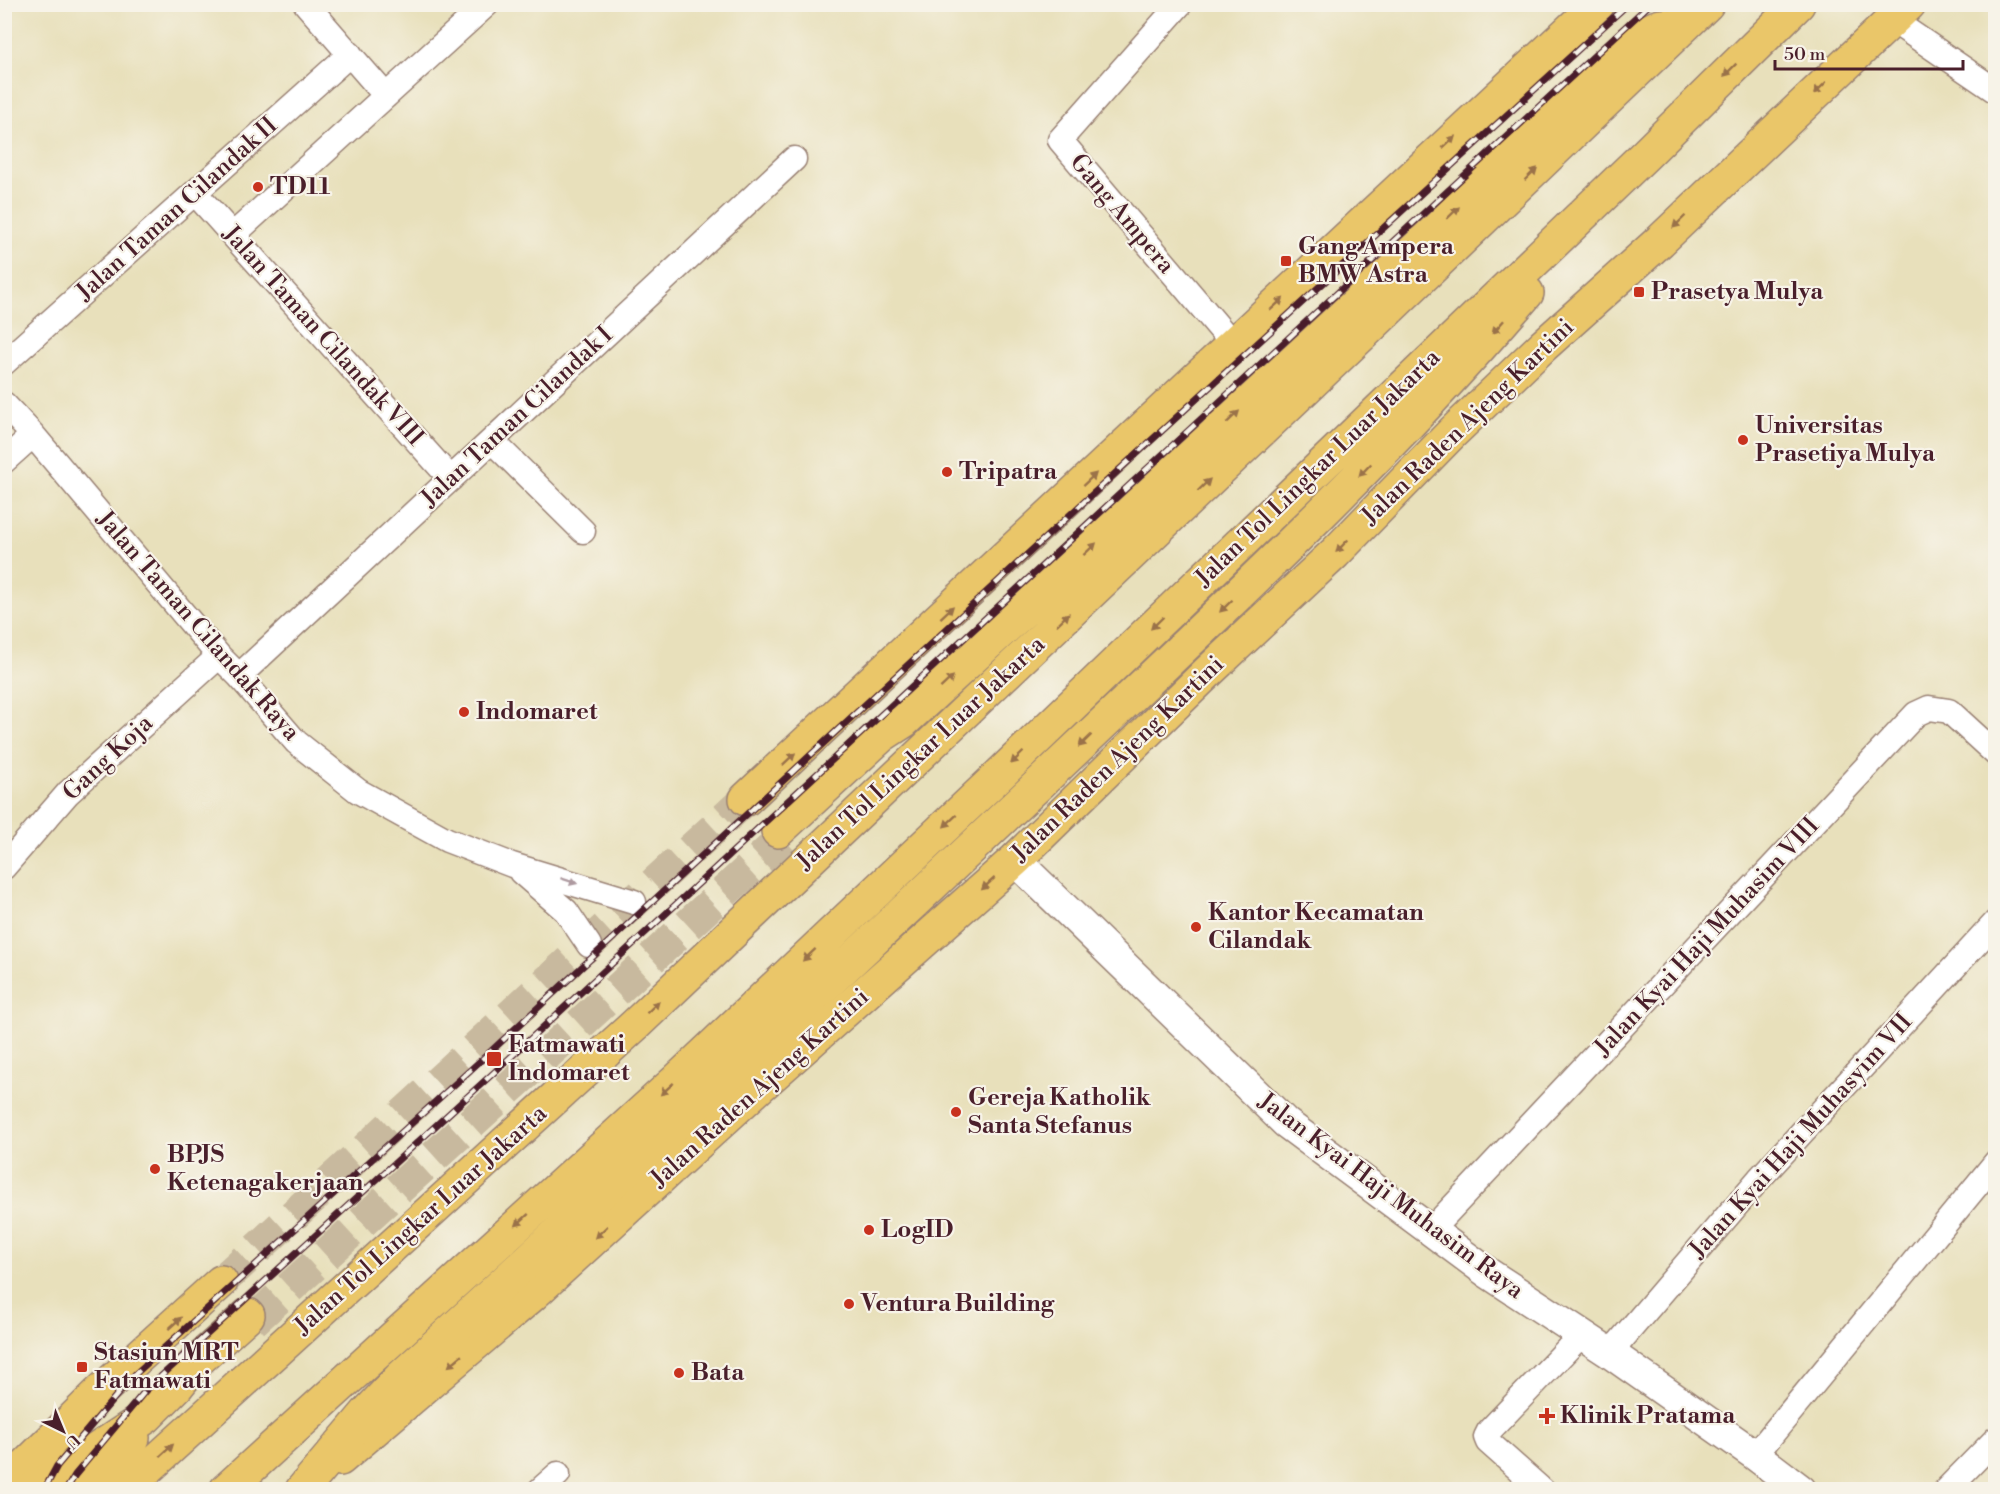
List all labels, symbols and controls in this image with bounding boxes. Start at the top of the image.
scale bar [1775,33,1962,71]
text: 50 m [1784,43,1826,66]
one-way arrow [1724,63,1738,77]
one-way arrow [1813,81,1828,95]
street label: Jalan Taman Cilandak II [70,111,284,308]
one-way arrow [1442,135,1457,149]
street label: Gang Ampera [1063,148,1181,281]
one-way arrow [1523,167,1537,181]
place label: TD11 [270,172,331,202]
marker: TD11 [251,180,265,194]
one-way arrow [1446,206,1461,220]
one-way arrow [1673,215,1687,229]
street label: Jalan Taman Cilandak VIII [215,219,430,452]
place label: Gang Ampera BMW Astra [1298,232,1455,290]
marker: Gang Ampera BMW Astra [1279,254,1293,268]
place label: Prasetya Mulya [1651,277,1824,307]
marker: Prasetya Mulya [1632,285,1646,299]
one-way arrow [1269,297,1284,311]
street label: Jalan Raden Ajeng Kartini [1355,313,1580,532]
one-way arrow [1492,319,1505,334]
street label: Jalan Taman Cilandak I [414,320,619,514]
street label: Jalan Tol Lingkar Luar Jakarta [1188,342,1447,594]
one-way arrow [1225,411,1240,424]
place label: Universitas Prasetiya Mulya [1755,411,1936,469]
marker: Universitas Prasetiya Mulya [1736,433,1750,447]
place label: Tripatra [959,457,1058,487]
one-way arrow [1359,462,1373,476]
marker: Tripatra [940,465,954,479]
one-way arrow [1082,473,1097,486]
one-way arrow [1196,479,1211,492]
street label: Jalan Taman Cilandak Raya [89,504,307,748]
one-way arrow [1335,539,1349,553]
one-way arrow [1082,543,1097,556]
one-way arrow [1219,599,1233,613]
one-way arrow [939,606,954,619]
one-way arrow [1055,613,1069,627]
one-way arrow [1150,615,1164,629]
street label: Jalan Tol Lingkar Luar Jakarta [790,629,1052,877]
street label: Jalan Raden Ajeng Kartini [1005,650,1230,869]
one-way arrow [939,675,953,689]
place label: Indomaret [476,697,598,727]
marker: Indomaret [457,705,471,719]
street label: Gang Koja [57,708,160,807]
one-way arrow [1078,733,1092,747]
one-way arrow [1009,751,1024,765]
one-way arrow [782,753,796,767]
street label: Jalan Kyai Haji Muhasim VIII [1588,811,1826,1064]
one-way arrow [943,814,958,827]
one-way arrow [560,877,578,887]
one-way arrow [981,877,996,890]
place label: Kantor Kecamatan Cilandak [1208,898,1424,956]
marker: Kantor Kecamatan Cilandak [1189,920,1203,934]
one-way arrow [801,948,816,962]
street label: Jalan Raden Ajeng Kartini [644,982,875,1195]
one-way arrow [645,1001,659,1015]
street label: Jalan Kyai Haji Muhasyim VII [1682,1007,1919,1265]
place label: Fatmawati Indomaret [508,1030,630,1088]
marker: Fatmawati Indomaret [485,1050,503,1068]
one-way arrow [660,1082,675,1095]
place label: Gereja Katholik Santa Stefanus [968,1083,1152,1141]
street label: Jalan Kyai Haji Muhasim Raya [1252,1086,1530,1306]
street label: Jalan Tol Lingkar Luar Jakarta [288,1098,554,1342]
marker: Gereja Katholik Santa Stefanus [949,1105,963,1119]
place label: BPJS Ketenagakerjaan [167,1140,363,1198]
marker: BPJS Ketenagakerjaan [148,1162,162,1176]
one-way arrow [515,1213,530,1227]
place label: LogID [881,1215,953,1245]
marker: LogID [862,1223,876,1237]
one-way arrow [593,1225,608,1239]
place label: Ventura Building [860,1289,1056,1319]
marker: Ventura Building [842,1297,856,1311]
one-way arrow [168,1316,183,1330]
place label: Stasiun MRT Fatmawati [94,1338,239,1396]
one-way arrow [447,1355,463,1368]
place label: Bata [691,1358,745,1388]
marker: Stasiun MRT Fatmawati [75,1360,89,1374]
marker: Bata [672,1366,686,1380]
north arrow [33,1401,93,1461]
place label: Klinik Pratama [1560,1401,1736,1431]
marker: Klinik Pratama [1538,1407,1556,1425]
text: U [61,1430,84,1453]
one-way arrow [160,1443,175,1457]

